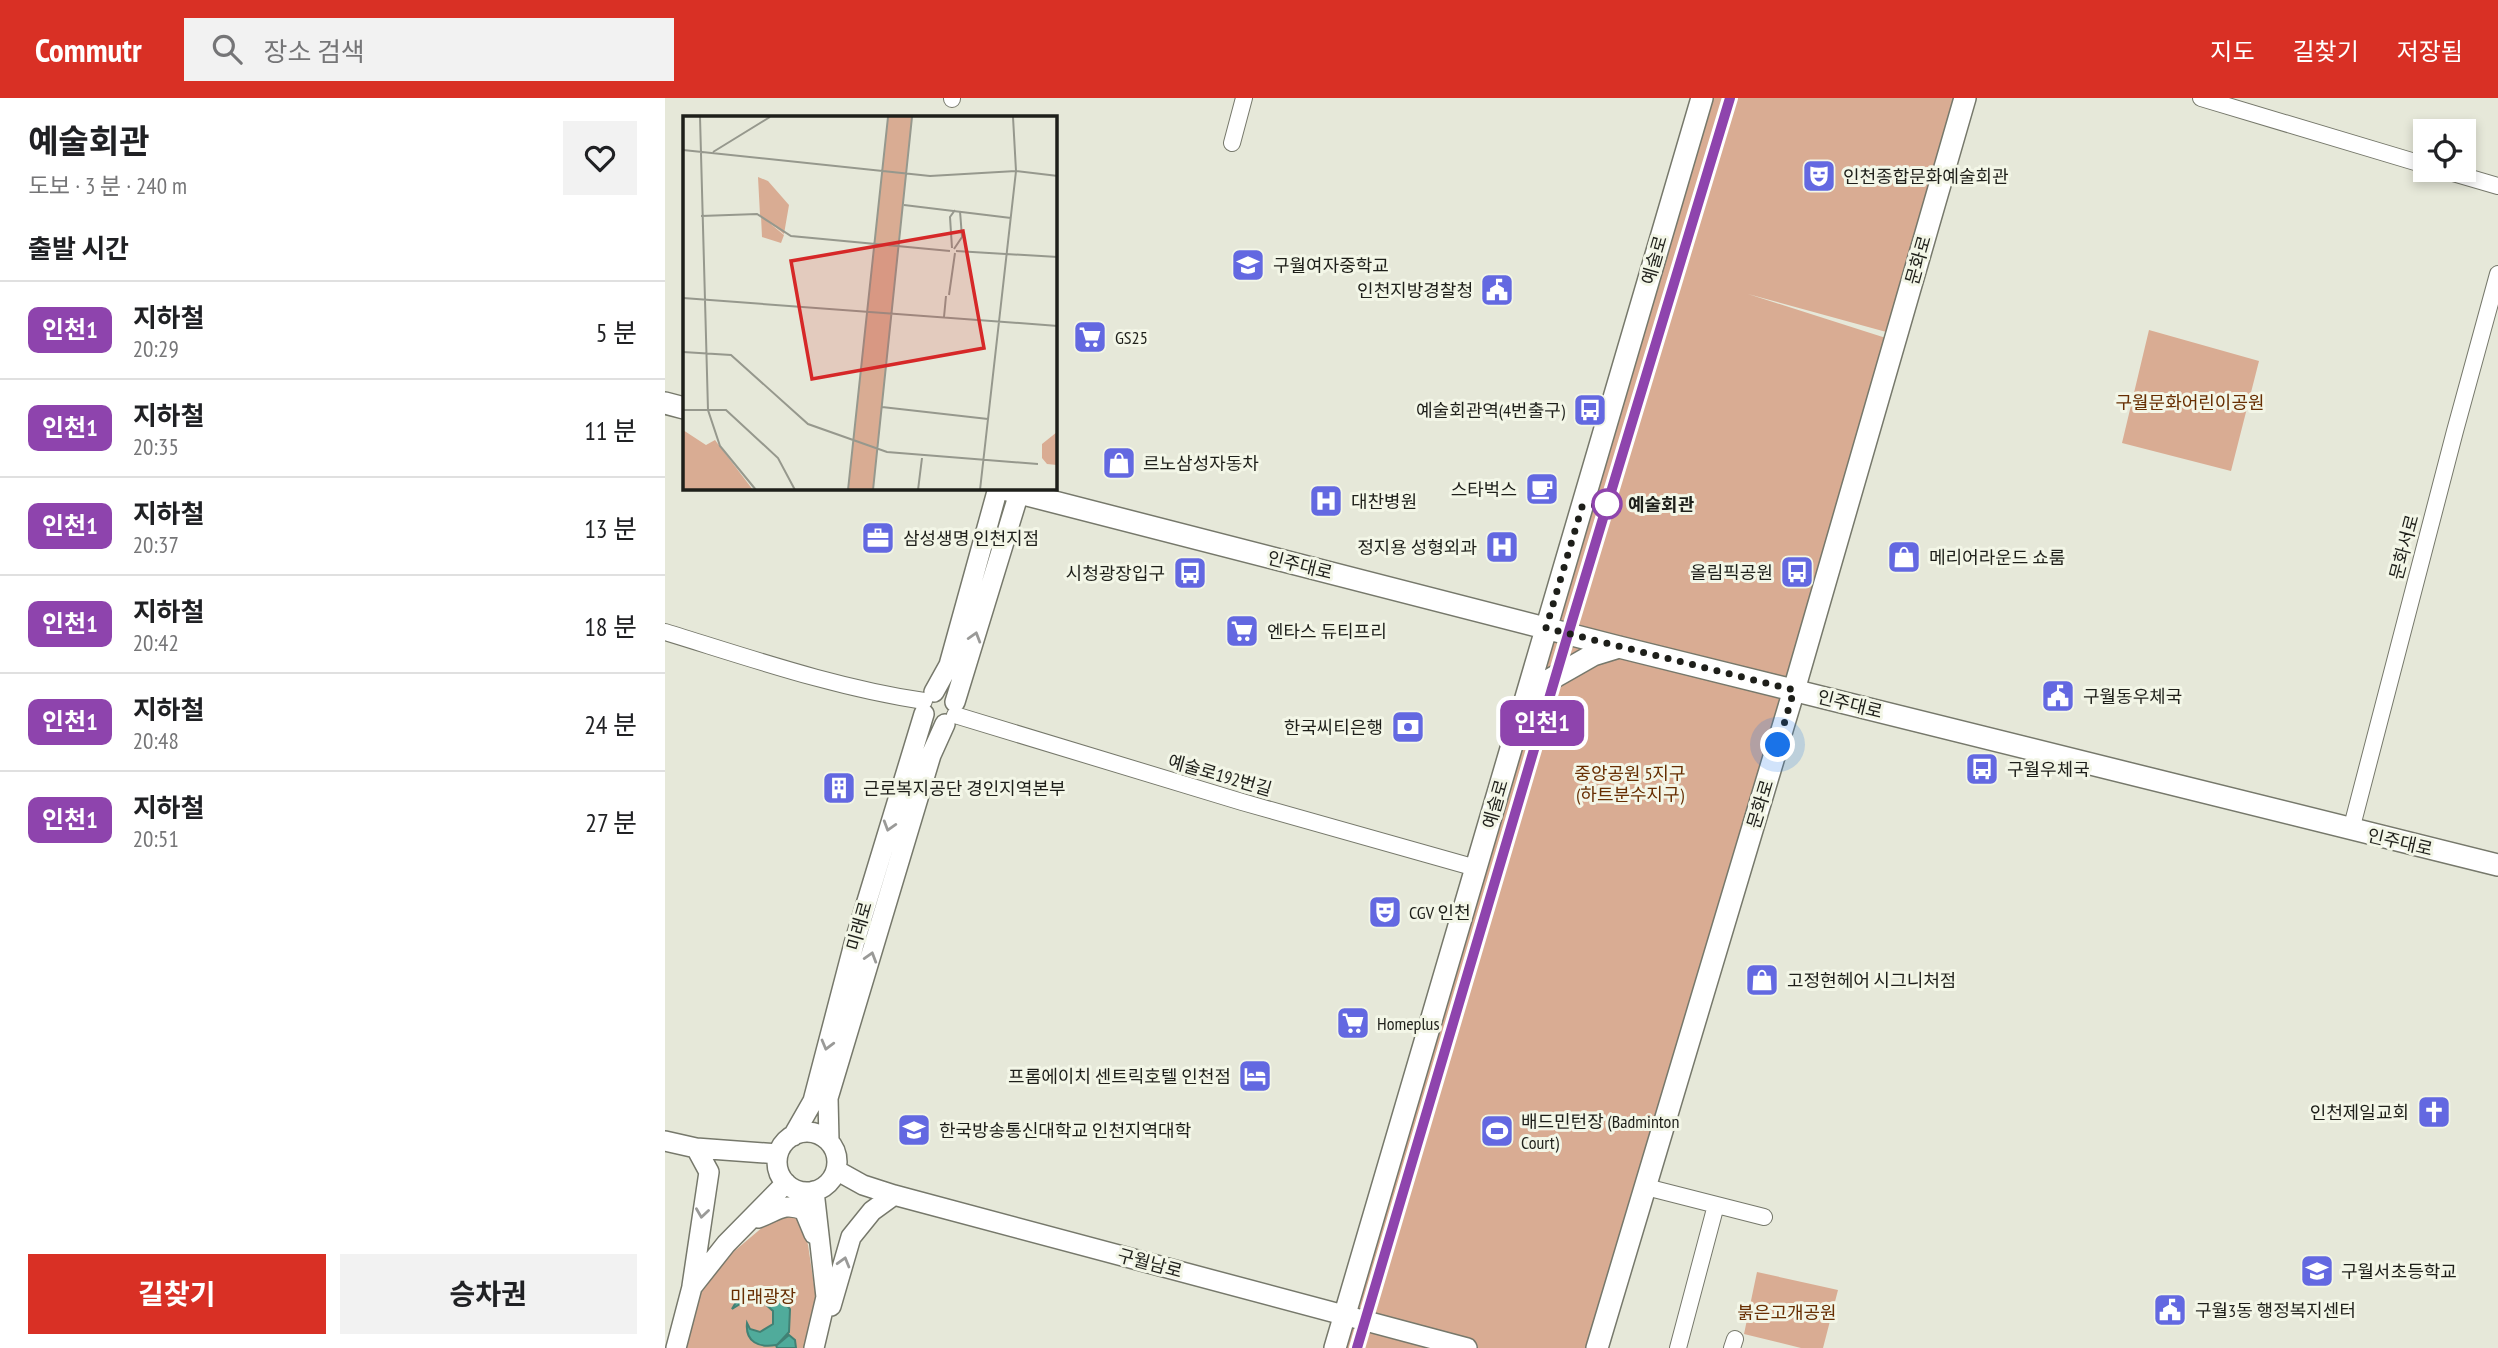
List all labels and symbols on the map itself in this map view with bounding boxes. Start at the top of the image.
inset map [683,116,1057,490]
theatre icon: 인천종합문화예술회관 [1800,157,1838,195]
place label: 인천종합문화예술회관 [1843,165,2009,188]
street label: 예술로 [1636,233,1672,287]
street label: 문화로 [1900,233,1936,287]
school or university icon: 구월여자중학교 [1229,246,1267,284]
place label: 구월여자중학교 [1273,254,1389,277]
public building icon: 인천지방경찰청 [1478,271,1516,309]
place label: 인천지방경찰청 [1357,279,1473,302]
supermarket icon: GS25 [1071,318,1109,356]
place label: GS25 [1115,326,1148,349]
bus stop icon: 예술회관역(4번출구) [1571,391,1609,429]
park label: 구월문화어린이공원 [2115,391,2265,414]
place label: 예술회관역(4번출구) [1416,399,1566,422]
shop icon: 르노삼성자동차 [1100,444,1138,482]
place label: 르노삼성자동차 [1143,452,1259,475]
cafe icon: 스타벅스 [1523,470,1561,508]
place label: 스타벅스 [1451,478,1517,501]
hospital icon: 대찬병원 [1307,482,1345,520]
marker: 예술회관 [1592,489,1622,519]
place label: 대찬병원 [1351,490,1417,513]
place label: 예술회관 [1628,493,1695,516]
street label: 문화서로 [2384,512,2424,582]
office icon: 삼성생명 인천지점 [859,519,897,557]
place label: 삼성생명 인천지점 [903,527,1039,550]
hospital icon: 정지용 성형외과 [1483,528,1521,566]
place label: 정지용 성형외과 [1357,536,1477,559]
shop icon: 메리어라운드 쇼룸 [1885,538,1923,576]
street label: 인주대로 [1265,546,1335,584]
place label: 메리어라운드 쇼룸 [1929,546,2065,569]
bus stop icon: 올림픽공원 [1778,553,1816,591]
bus stop icon: 시청광장입구 [1171,554,1209,592]
place label: 올림픽공원 [1690,561,1773,584]
place label: 시청광장입구 [1066,562,1165,585]
supermarket icon: 엔타스 듀티프리 [1223,612,1261,650]
place label: 엔타스 듀티프리 [1267,620,1387,643]
one-way arrow [967,631,982,643]
public building icon: 구월동우체국 [2039,677,2077,715]
street label: 인주대로 [1815,685,1885,723]
place label: 구월동우체국 [2083,685,2182,708]
line badge: 인천1 [1502,700,1582,746]
bank icon: 한국씨티은행 [1389,708,1427,746]
place label: 한국씨티은행 [1284,716,1383,739]
your location [1760,727,1795,762]
street label: 예술로192번길 [1165,749,1275,801]
bus stop icon: 구월우체국 [1963,750,2001,788]
place label: 구월우체국 [2007,758,2090,781]
park label: 중앙공원 5지구 (하트분수지구) [1574,762,1686,806]
building icon: 근로복지공단 경인지역본부 [820,769,858,807]
place label: 근로복지공단 경인지역본부 [863,777,1066,800]
street label: 예술로 [1477,777,1513,831]
street label: 문화로 [1742,777,1778,831]
one-way arrow [883,820,898,832]
street label: 인주대로 [2365,823,2435,861]
theatre icon: CGV 인천 [1366,893,1404,931]
street label: 미래로 [841,899,877,953]
place label: CGV 인천 [1409,901,1471,924]
one-way arrow [862,951,877,963]
shop icon: 고정현헤어 시그니처점 [1743,961,1781,999]
place label: 고정현헤어 시그니처점 [1787,969,1956,992]
supermarket icon: Homeplus [1334,1004,1372,1042]
place label: Homeplus [1377,1012,1440,1035]
one-way arrow [821,1039,836,1051]
hotel icon: 프롬에이치 센트릭호텔 인천점 [1236,1057,1274,1095]
place label: 프롬에이치 센트릭호텔 인천점 [1008,1065,1231,1088]
church icon: 인천제일교회 [2415,1093,2453,1131]
place label: 인천제일교회 [2310,1101,2409,1124]
place label: 배드민턴장 (Badminton Court) [1521,1110,1679,1154]
school or university icon: 한국방송통신대학교 인천지역대학 [895,1111,933,1149]
sports icon: 배드민턴장 (Badminton Court) [1478,1112,1516,1150]
place label: 한국방송통신대학교 인천지역대학 [939,1119,1191,1142]
one-way arrow [695,1207,710,1218]
street label: 구월남로 [1115,1243,1185,1283]
school or university icon: 구월서초등학교 [2298,1252,2336,1290]
one-way arrow [836,1256,851,1268]
place label: 구월서초등학교 [2341,1260,2457,1283]
park label: 미래광장 [730,1285,796,1308]
public building icon: 구월3동 행정복지센터 [2151,1291,2189,1329]
place label: 구월3동 행정복지센터 [2195,1299,2356,1322]
park label: 붉은고개공원 [1737,1301,1837,1324]

